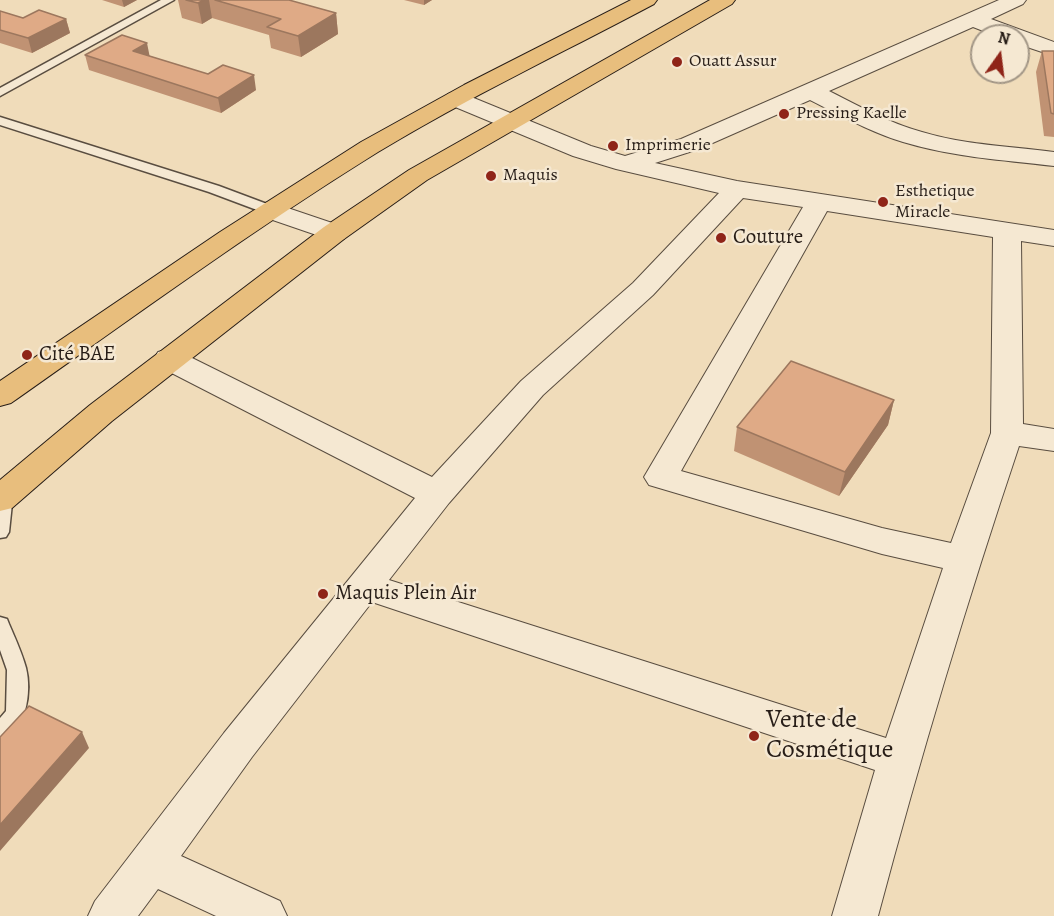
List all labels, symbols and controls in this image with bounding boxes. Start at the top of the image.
north arrow [970,24,1030,84]
text: N [996,26,1012,51]
place label: Ouatt Assur [689,51,777,73]
marker: Ouatt Assur [670,55,684,69]
place label: Pressing Kaelle [796,103,907,125]
marker: Pressing Kaelle [777,107,791,121]
place label: Imprimerie [625,135,711,157]
marker: Imprimerie [606,139,620,153]
place label: Maquis [503,165,558,187]
marker: Maquis [484,169,498,183]
place label: Esthetique Miracle [895,181,975,224]
marker: Esthetique Miracle [876,195,890,209]
place label: Couture [733,225,803,251]
marker: Couture [714,231,728,245]
place label: Cité BAE [39,342,115,368]
marker: Cité BAE [20,348,34,362]
place label: Maquis Plein Air [335,581,477,607]
marker: Maquis Plein Air [316,587,330,601]
place label: Vente de Cosmétique [766,705,893,766]
marker: Vente de Cosmétique [747,729,761,743]

